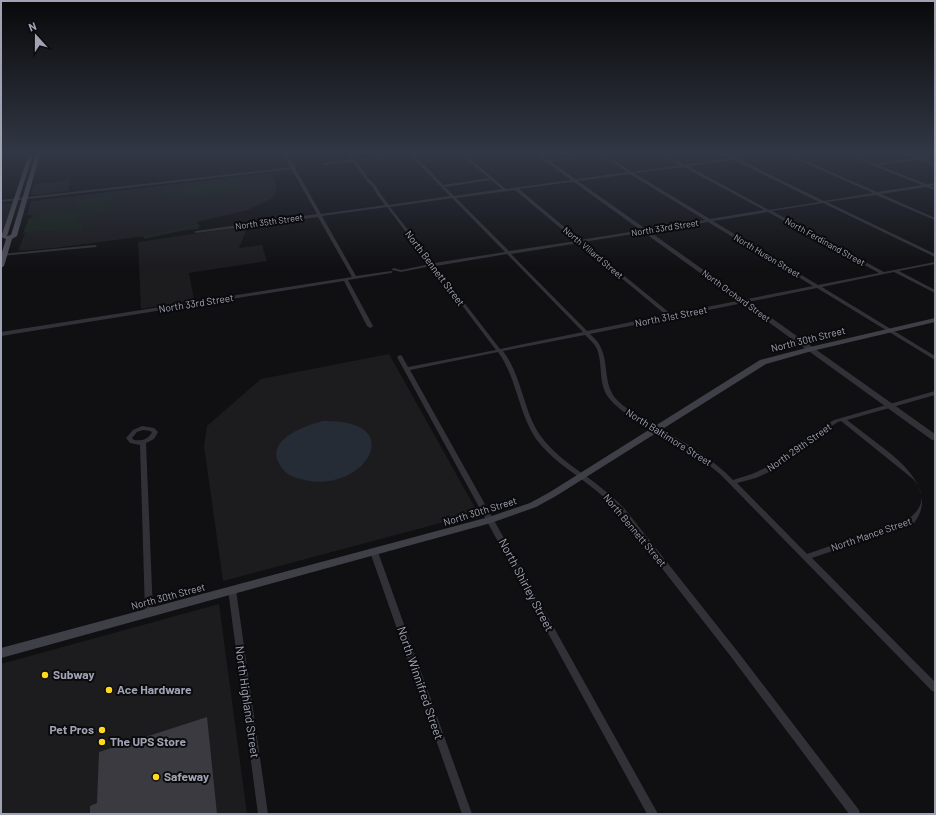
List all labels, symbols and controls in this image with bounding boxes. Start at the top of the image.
north arrow [16,16,56,56]
text: N [26,19,38,34]
street label: North 35th Street [234,211,303,232]
street label: North Ferdinand Street [783,215,867,268]
street label: North 33rd Street [630,217,699,238]
street label: North Villard Street [561,224,626,281]
street label: North Bennett Street [403,228,467,308]
street label: North Huson Street [732,231,802,280]
street label: North Orchard Street [700,267,773,324]
street label: North 33rd Street [158,291,235,315]
street label: North 31st Street [634,303,708,329]
street label: North 30th Street [770,324,847,354]
street label: North Baltimore Street [624,406,714,468]
street label: North 29th Street [764,420,834,474]
street label: North Bennett Street [601,491,669,569]
street label: North 30th Street [442,494,519,528]
street label: North Mance Street [829,514,913,553]
street label: North Shirley Street [497,536,557,633]
street label: North 30th Street [130,580,207,612]
street label: North Winnifred Street [395,624,447,741]
street label: North Highland Street [233,645,263,759]
place label: Subway [53,667,95,681]
marker: Subway [40,670,50,680]
place label: Ace Hardware [117,682,192,696]
marker: Ace Hardware [104,685,114,695]
place label: Pet Pros [50,722,94,736]
marker: Pet Pros [97,725,107,735]
place label: The UPS Store [110,734,186,748]
marker: The UPS Store [97,737,107,747]
place label: Safeway [164,769,209,783]
marker: Safeway [151,772,161,782]

